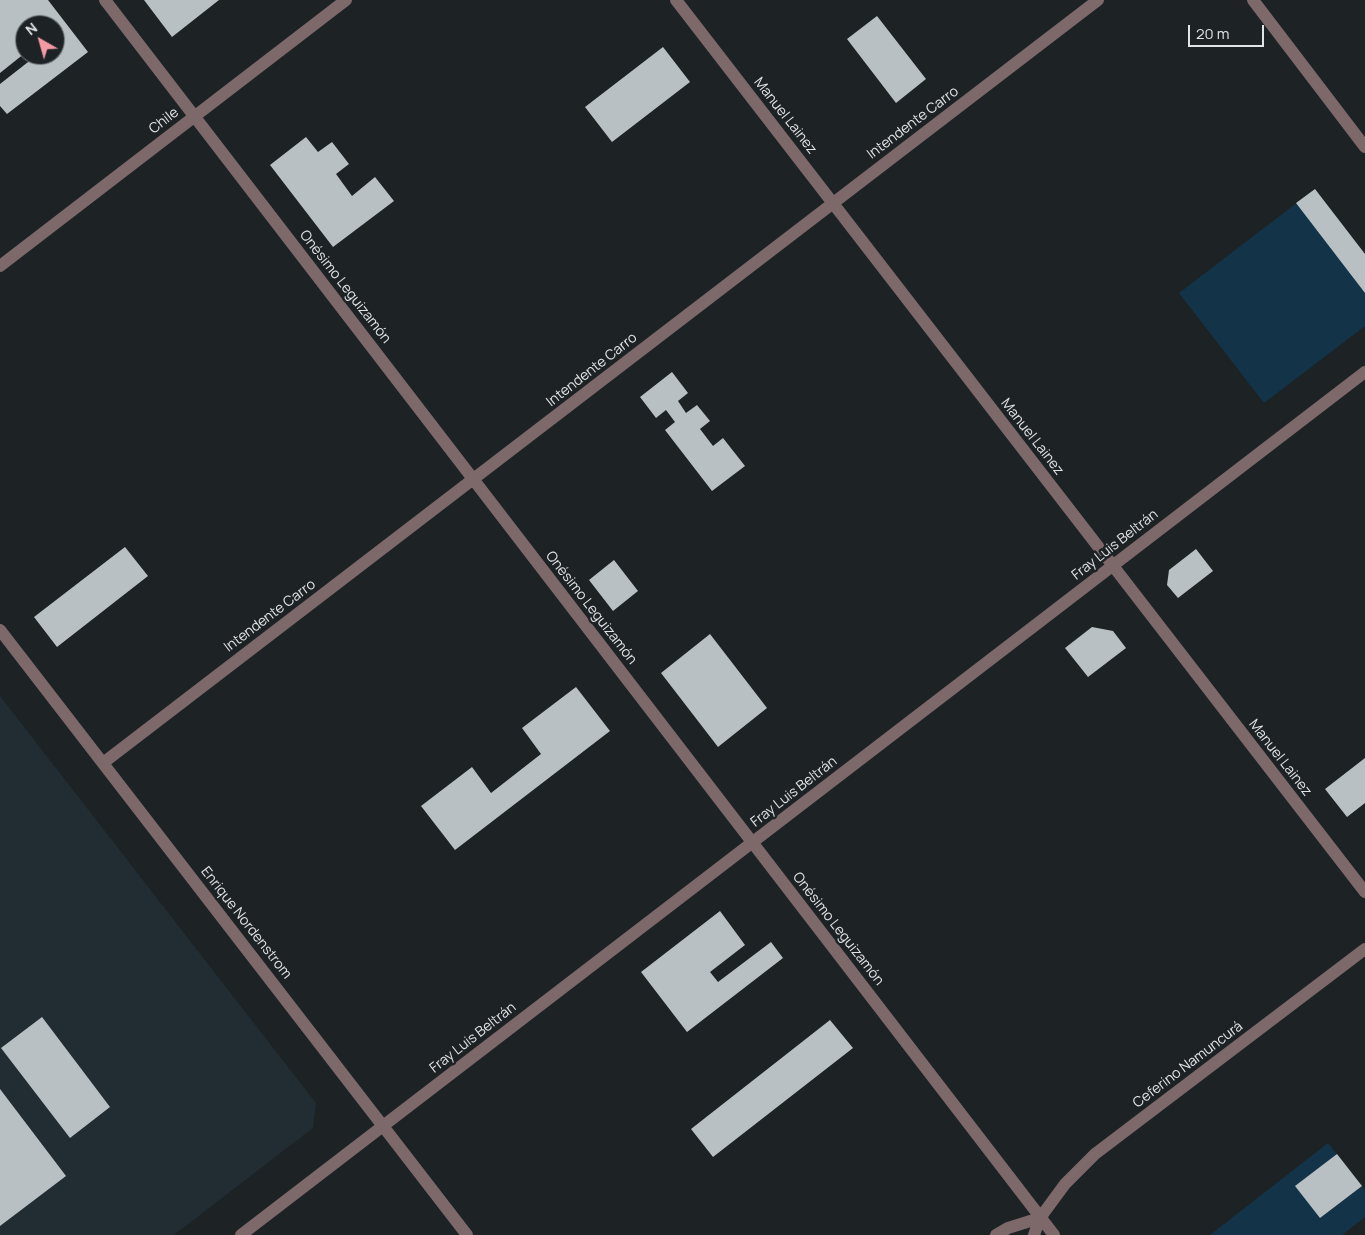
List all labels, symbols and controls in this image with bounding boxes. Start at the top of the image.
north arrow [15,15,65,65]
scale bar [1190,15,1266,47]
text: N [21,18,41,39]
text: 20 m [1196,23,1229,44]
street label: Manuel Lainez [750,74,820,158]
street label: Intendente Carro [864,83,962,163]
street label: Chile [146,104,182,138]
street label: Onésimo Leguizamón [296,227,394,347]
street label: Intendente Carro [543,329,641,411]
street label: Manuel Lainez [997,395,1067,479]
street label: Fray Luis Beltrán [1069,506,1161,584]
street label: Onésimo Leguizamón [542,548,640,668]
street label: Intendente Carro [221,576,319,656]
street label: Manuel Lainez [1245,716,1315,800]
street label: Fray Luis Beltrán [748,753,840,831]
street label: Enrique Nordenstrom [197,864,295,982]
street label: Onésimo Leguizamón [789,869,887,989]
street label: Fray Luis Beltrán [427,999,519,1077]
street label: Ceferino Namuncurá [1130,1018,1246,1112]

